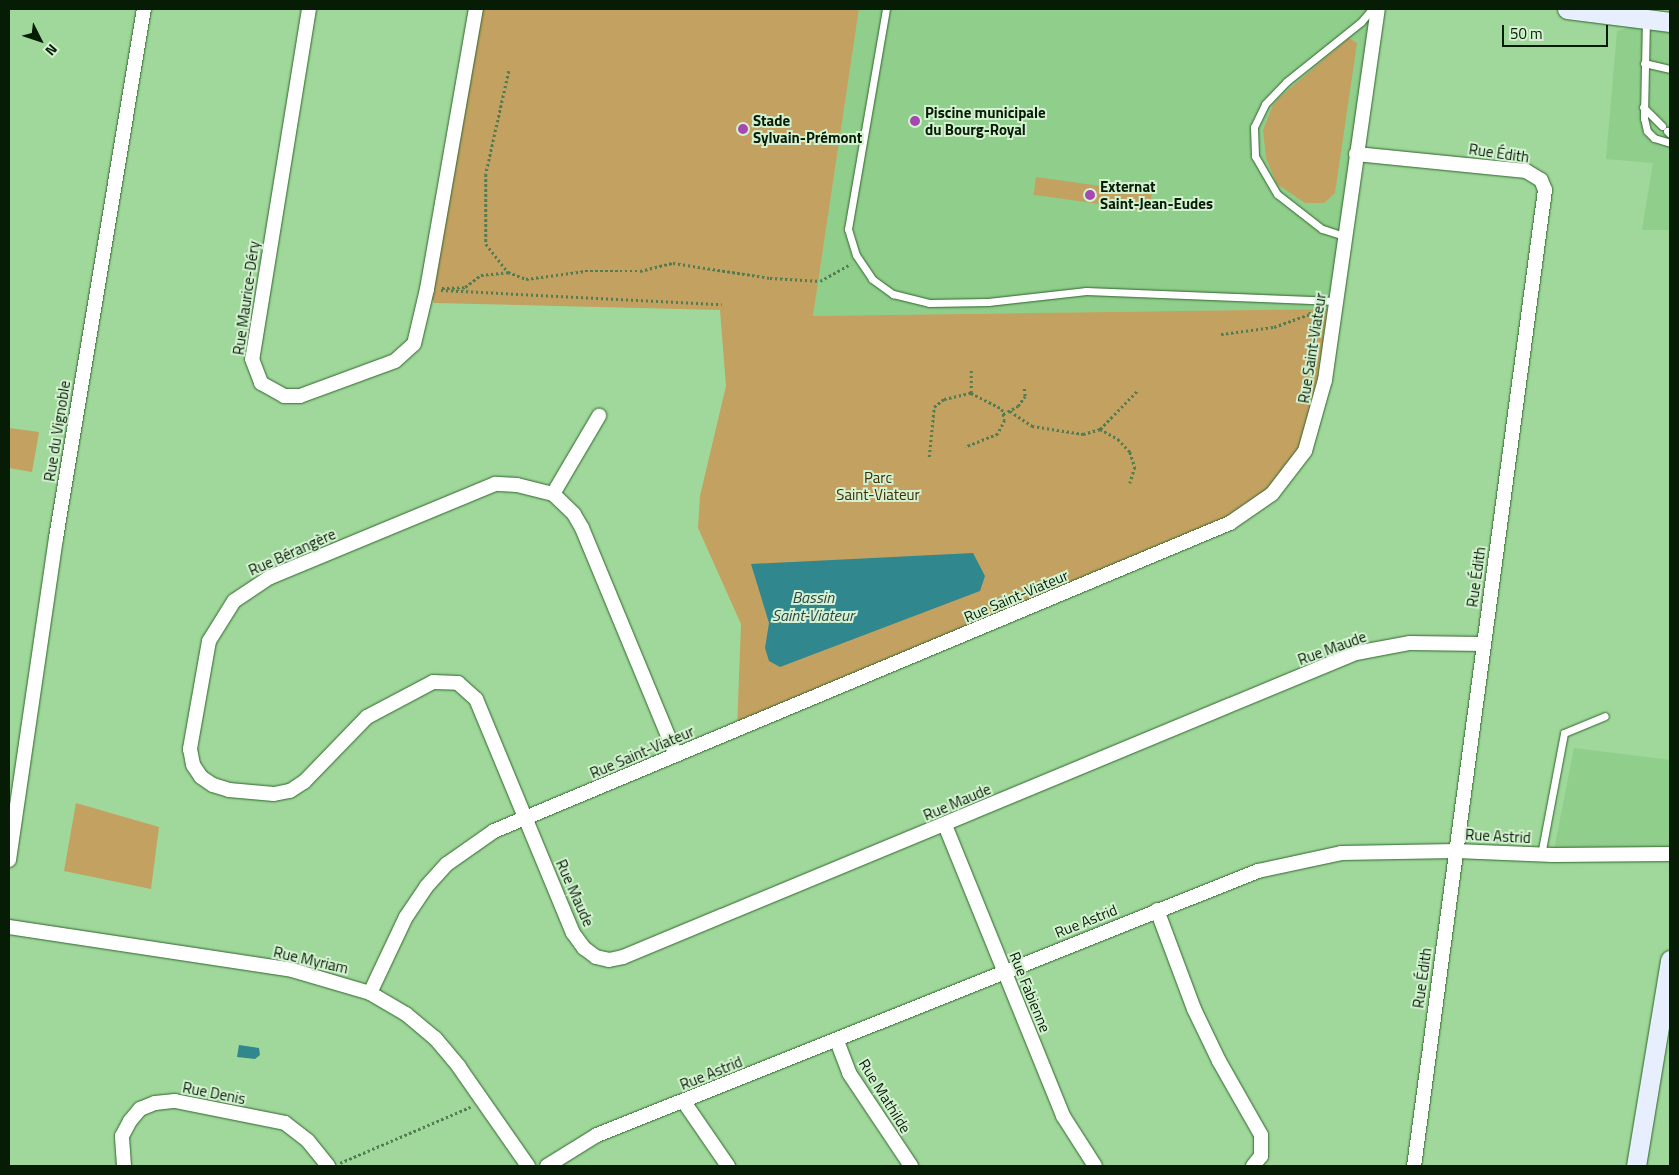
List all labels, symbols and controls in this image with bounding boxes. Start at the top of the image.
north arrow [15,15,65,65]
scale bar [1504,15,1610,47]
text: 50 m [1510,22,1543,45]
text: N [41,40,63,61]
place label: Piscine municipale du Bourg-Royal [925,103,1046,138]
place label: Stade Sylvain-Prémont [753,111,862,146]
marker: Piscine municipale du Bourg-Royal [909,115,921,127]
marker: Stade Sylvain-Prémont [737,123,749,135]
street label: Rue Édith [1468,140,1530,166]
place label: Externat Saint-Jean-Eudes [1100,177,1213,212]
marker: Externat Saint-Jean-Eudes [1084,189,1096,201]
street label: Rue Maurice-Déry [229,240,263,356]
street label: Rue Saint-Viateur [1294,292,1330,404]
street label: Rue du Vignoble [40,379,74,483]
park label: Parc Saint-Viateur [836,468,920,503]
street label: Rue Bérangère [246,525,338,579]
street label: Rue Édith [1463,546,1489,608]
street label: Rue Saint-Viateur [961,566,1071,626]
water label: Bassin Saint-Viateur [772,587,854,625]
street label: Rue Maude [1295,627,1369,669]
street label: Rue Saint-Viateur [587,722,697,782]
street label: Rue Maude [921,780,993,824]
street label: Rue Astrid [1465,825,1531,847]
street label: Rue Maude [552,857,598,929]
street label: Rue Astrid [1052,900,1120,942]
street label: Rue Myriam [272,943,350,977]
street label: Rue Édith [1409,947,1435,1009]
street label: Rue Fabienne [1006,949,1054,1035]
street label: Rue Astrid [677,1052,745,1094]
street label: Rue Mathilde [855,1056,915,1136]
street label: Rue Denis [181,1078,247,1108]

